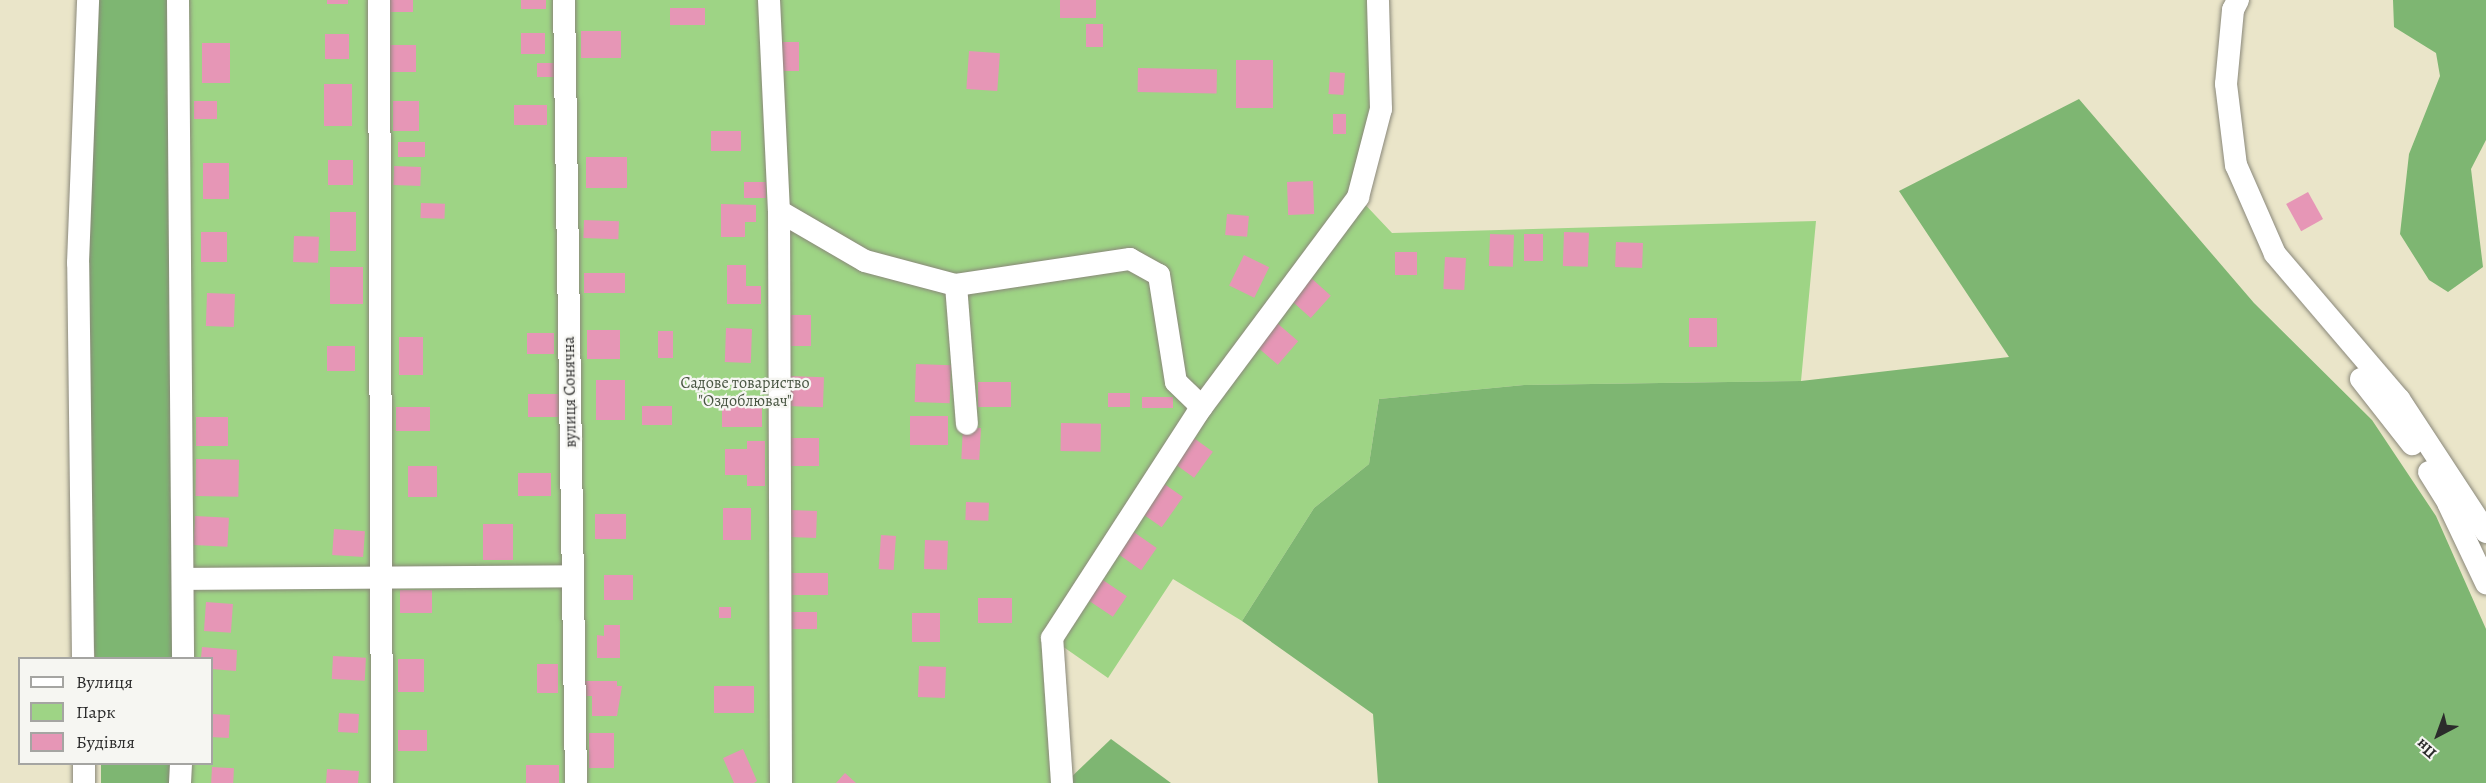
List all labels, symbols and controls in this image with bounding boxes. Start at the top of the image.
street label: вулиця Сонячна [559,336,581,448]
park label: Садове товариство "Оздоблювач" [680,373,810,411]
legend [18,657,213,765]
text: Вулиця [76,670,133,694]
text: Парк [76,700,116,724]
north arrow [2408,705,2468,765]
text: Будівля [76,730,135,754]
text: Пн [2411,733,2441,764]

